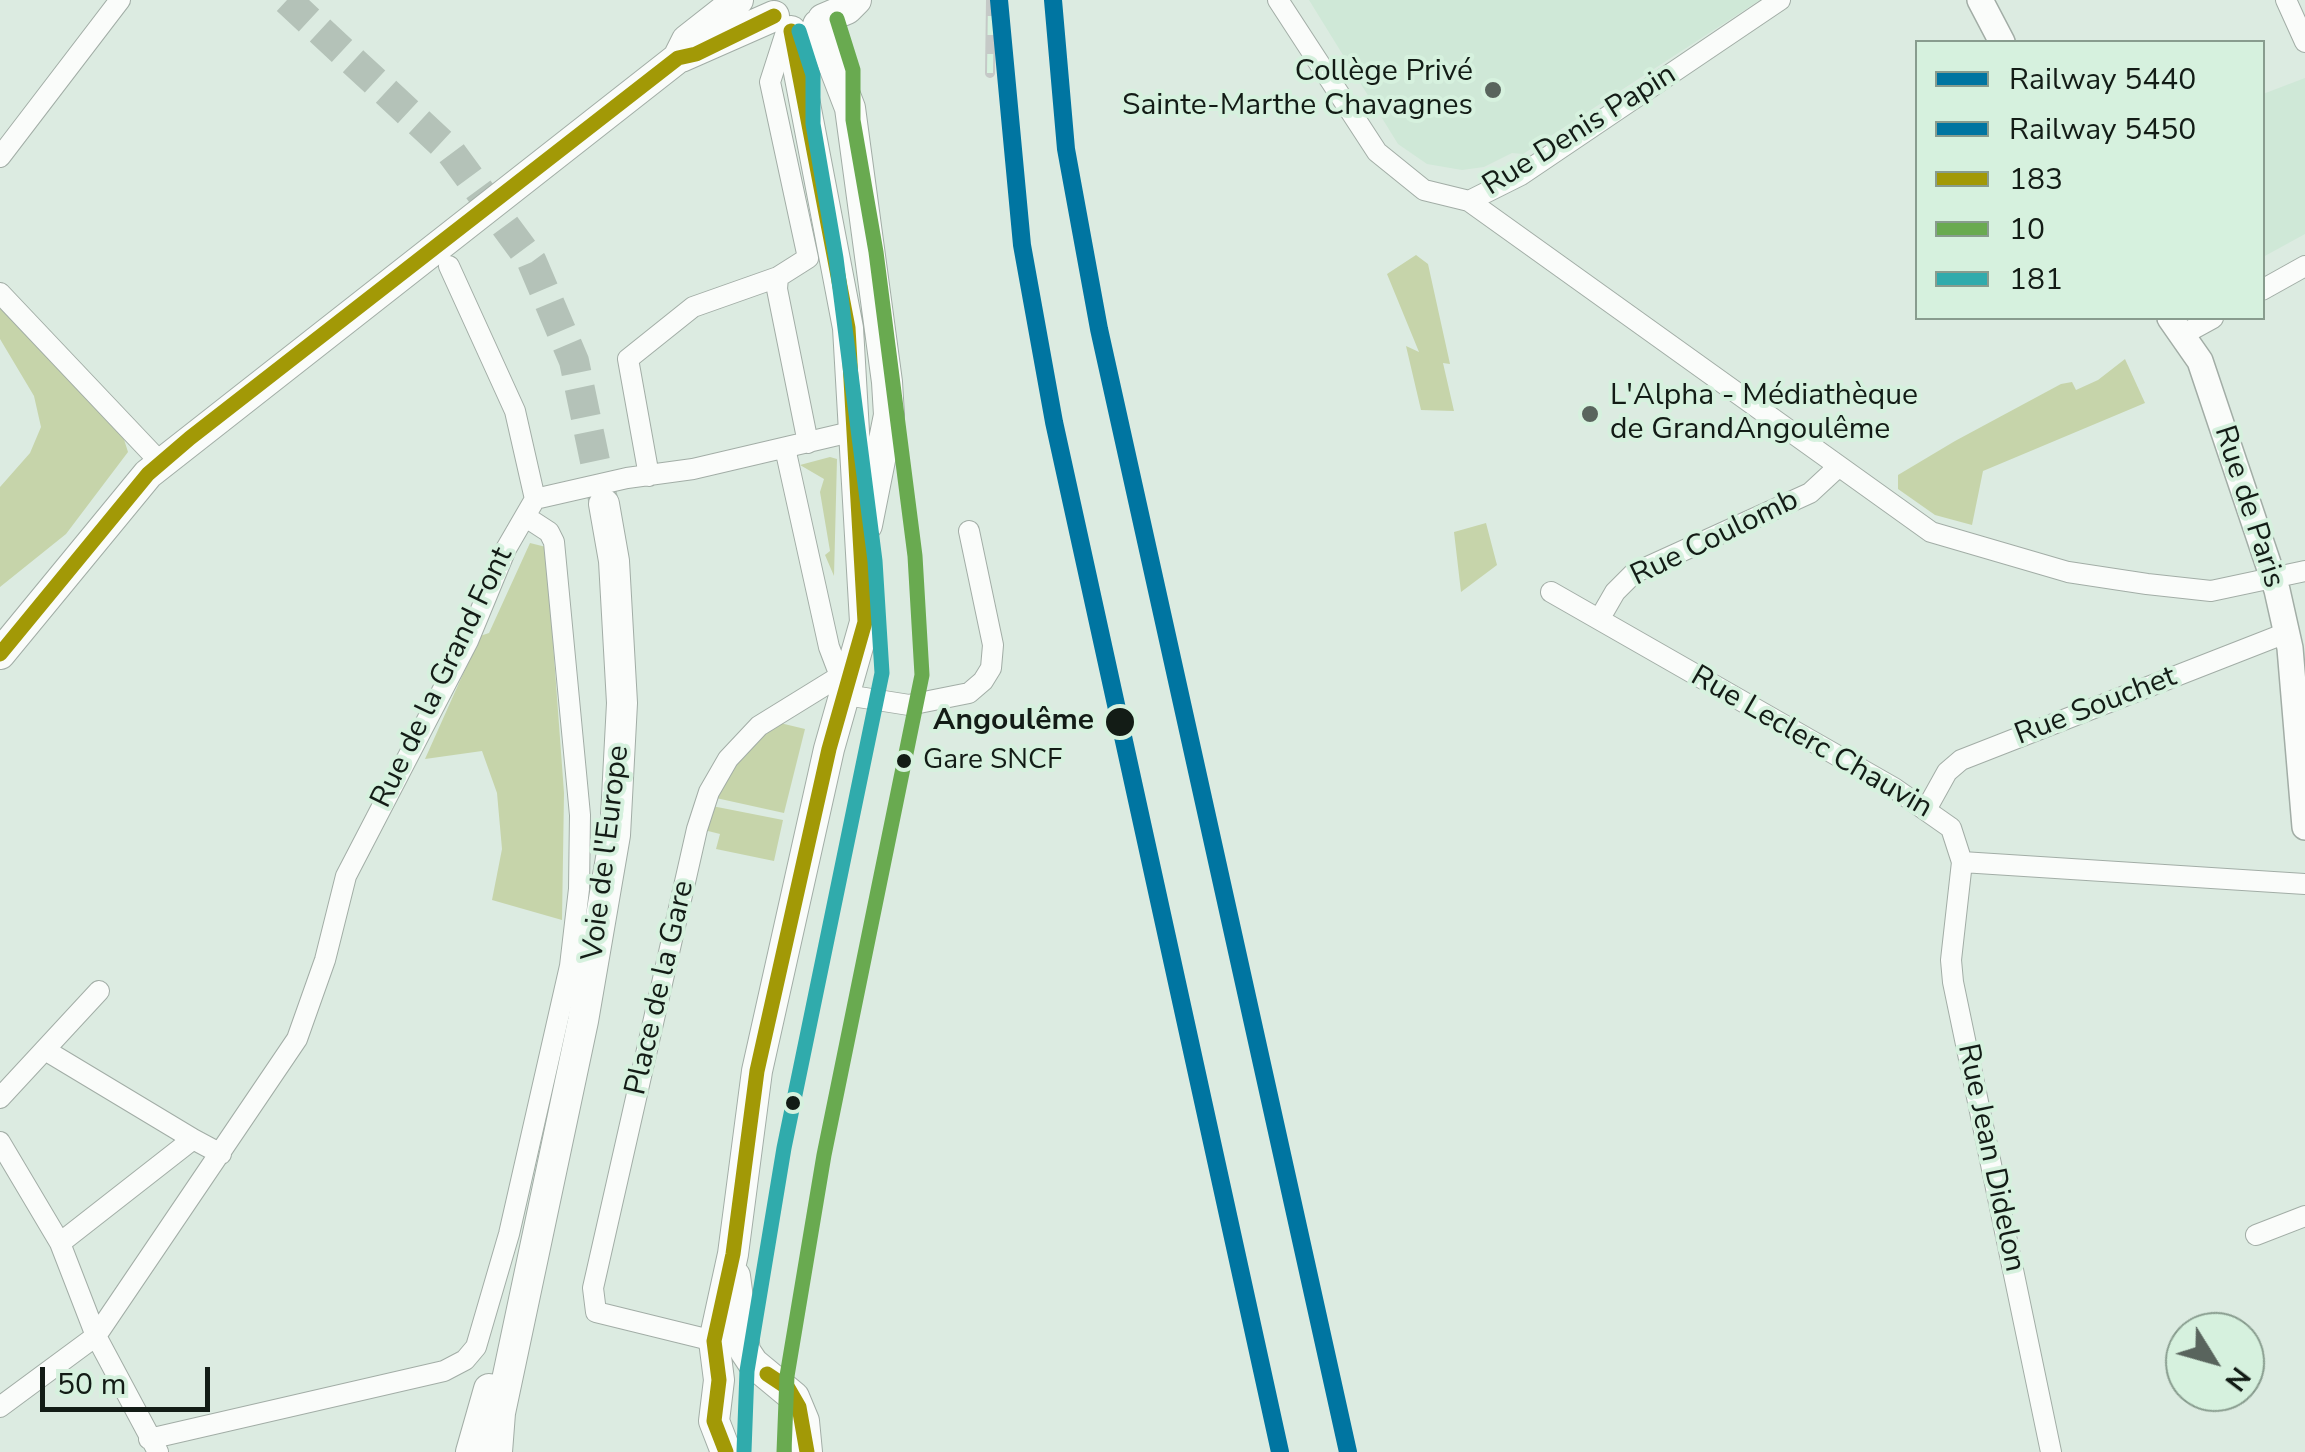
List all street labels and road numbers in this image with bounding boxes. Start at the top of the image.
street label: Rue Denis Papin [1477,57,1683,205]
street label: Rue de Paris [2205,422,2291,592]
street label: Rue Coulomb [1625,483,1805,595]
street label: Rue de la Grand Font [364,542,522,814]
street label: Rue Leclerc Chauvin [1684,659,1938,827]
street label: Rue Souchet [2010,660,2182,754]
street label: Voie de l'Europe [576,743,638,963]
street label: Place de la Gare [619,877,703,1099]
street label: Rue Jean Didelon [1948,1041,2032,1275]

